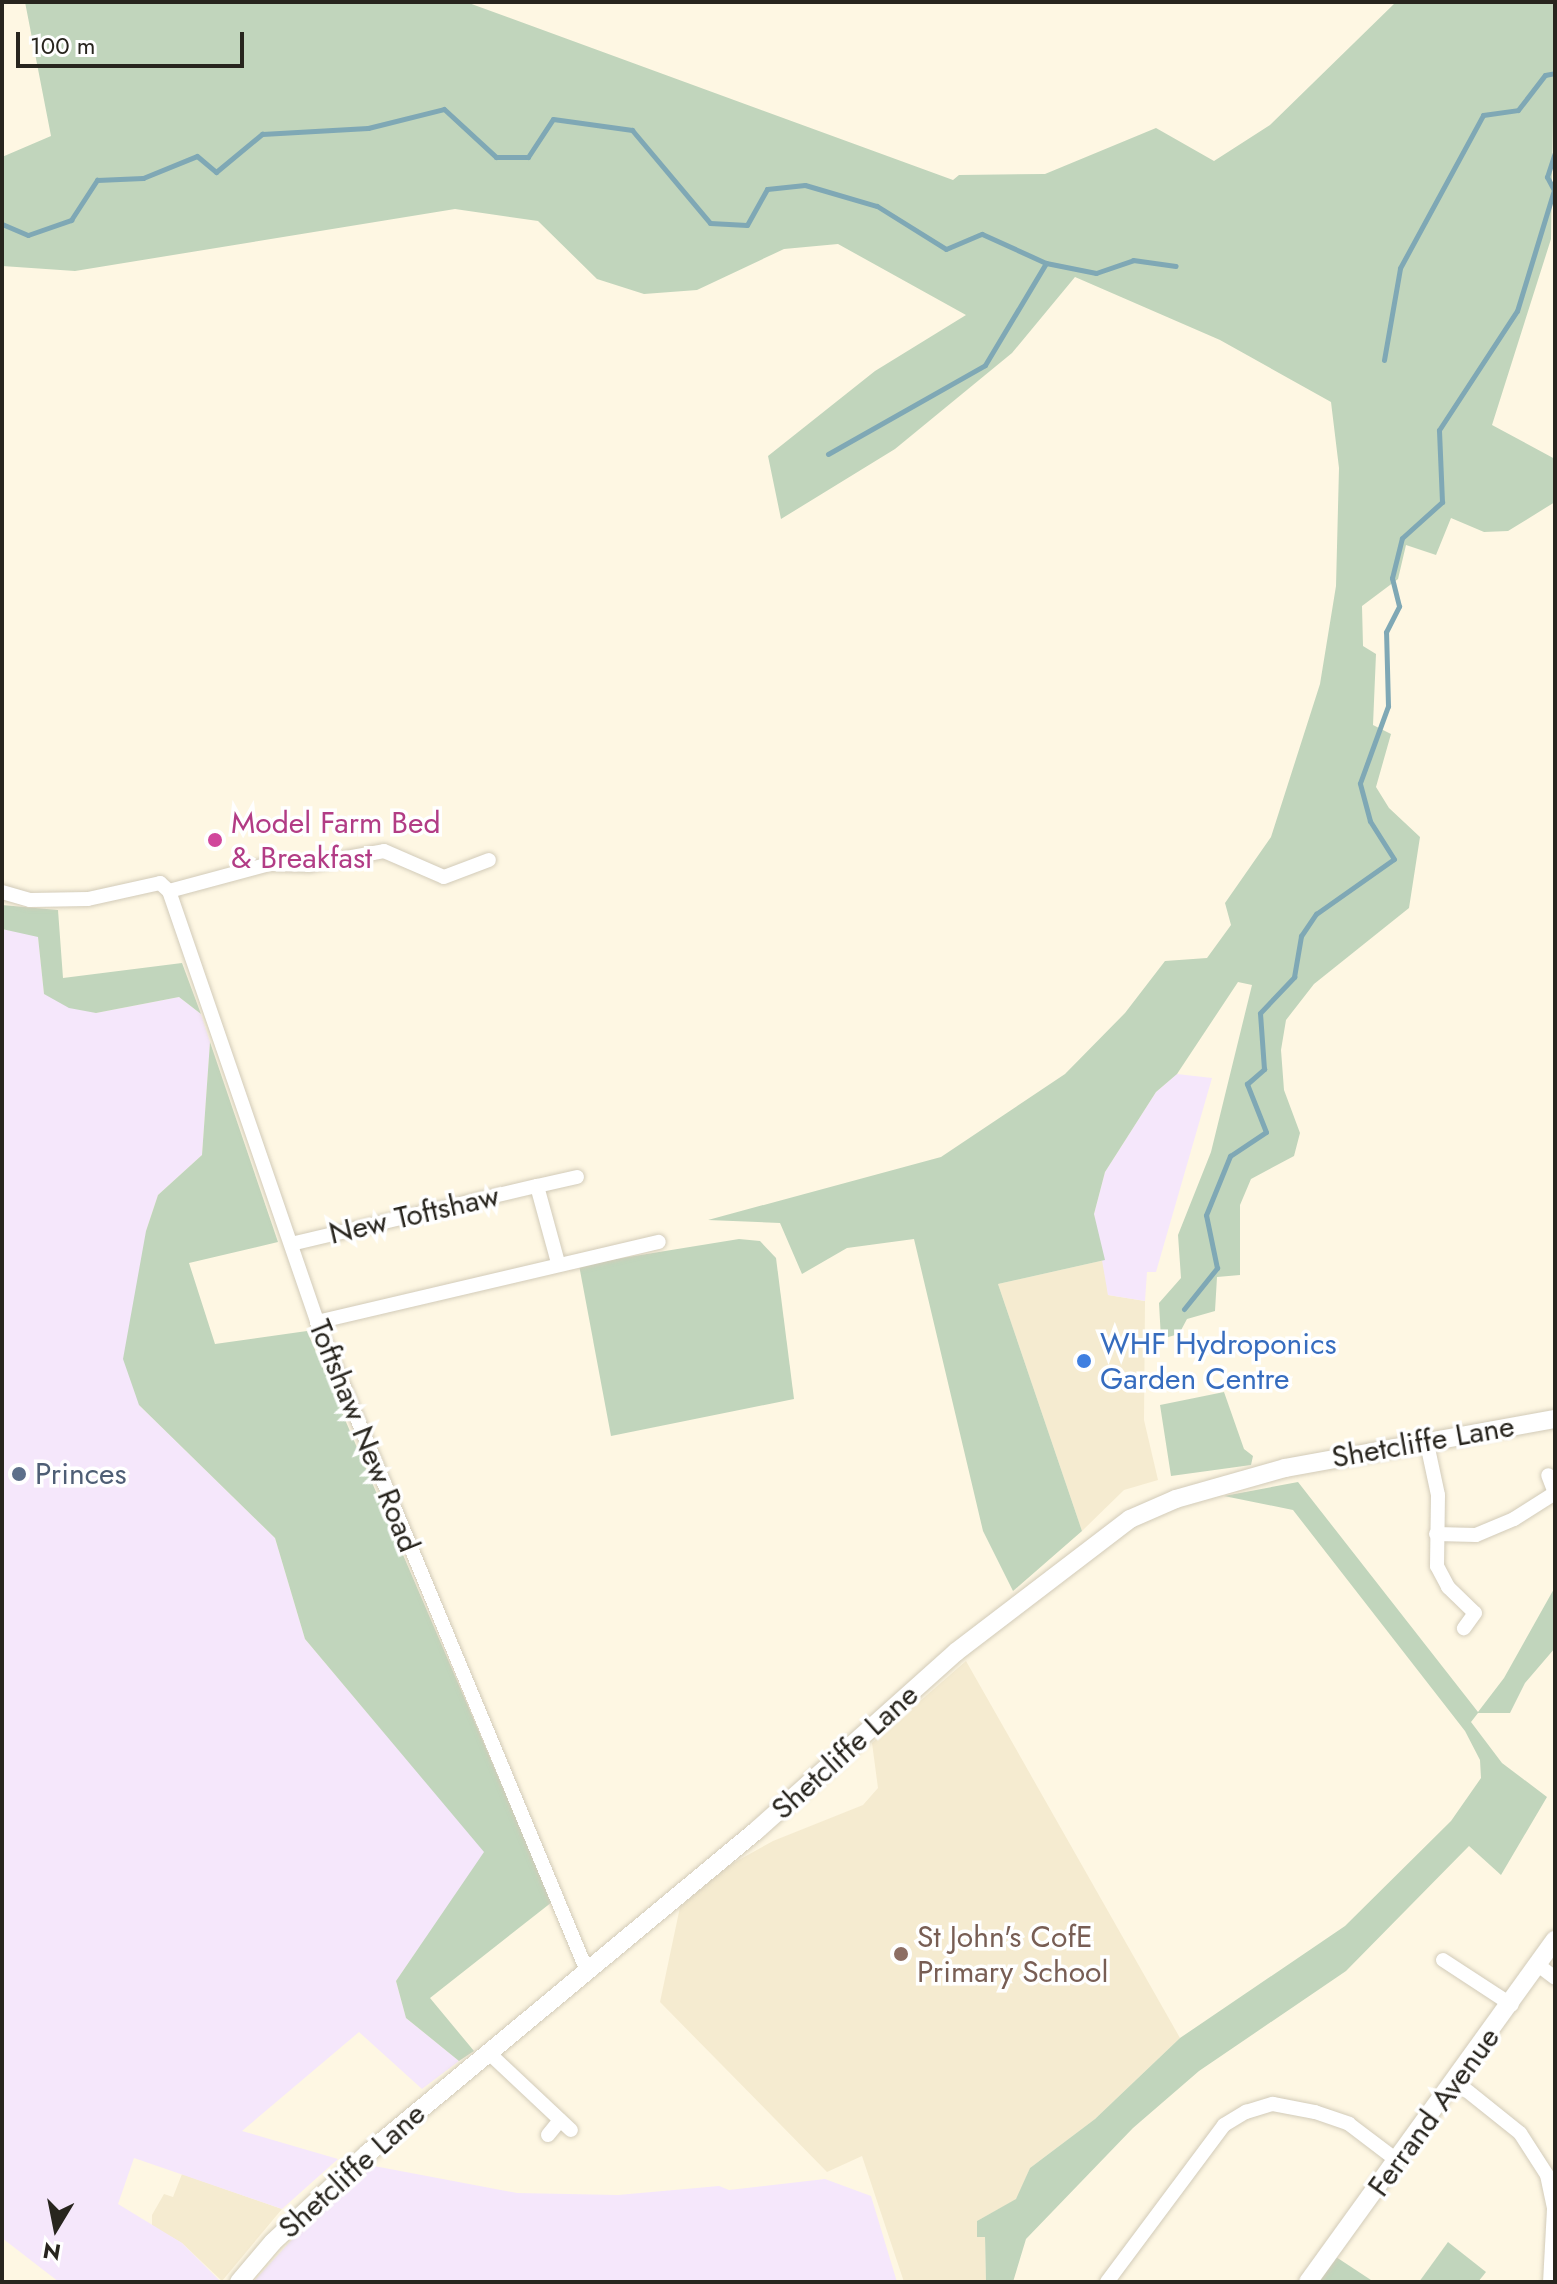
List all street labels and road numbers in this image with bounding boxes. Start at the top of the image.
street label: New Toftshaw [326,1178,502,1252]
street label: Toftshaw New Road [301,1315,427,1557]
street label: Shetcliffe Lane [1329,1408,1517,1476]
street label: Shetcliffe Lane [764,1677,926,1827]
street label: Ferrand Avenue [1361,2021,1507,2203]
street label: Shetcliffe Lane [271,2096,433,2246]

